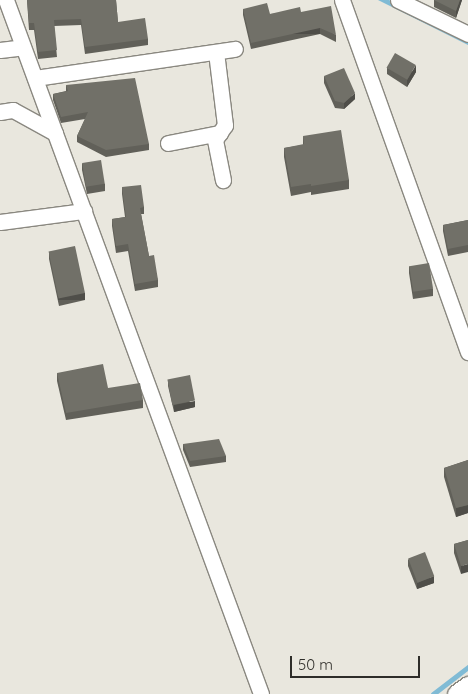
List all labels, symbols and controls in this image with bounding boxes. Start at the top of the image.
scale bar [293,646,423,678]
text: 50 m [298,655,333,674]

